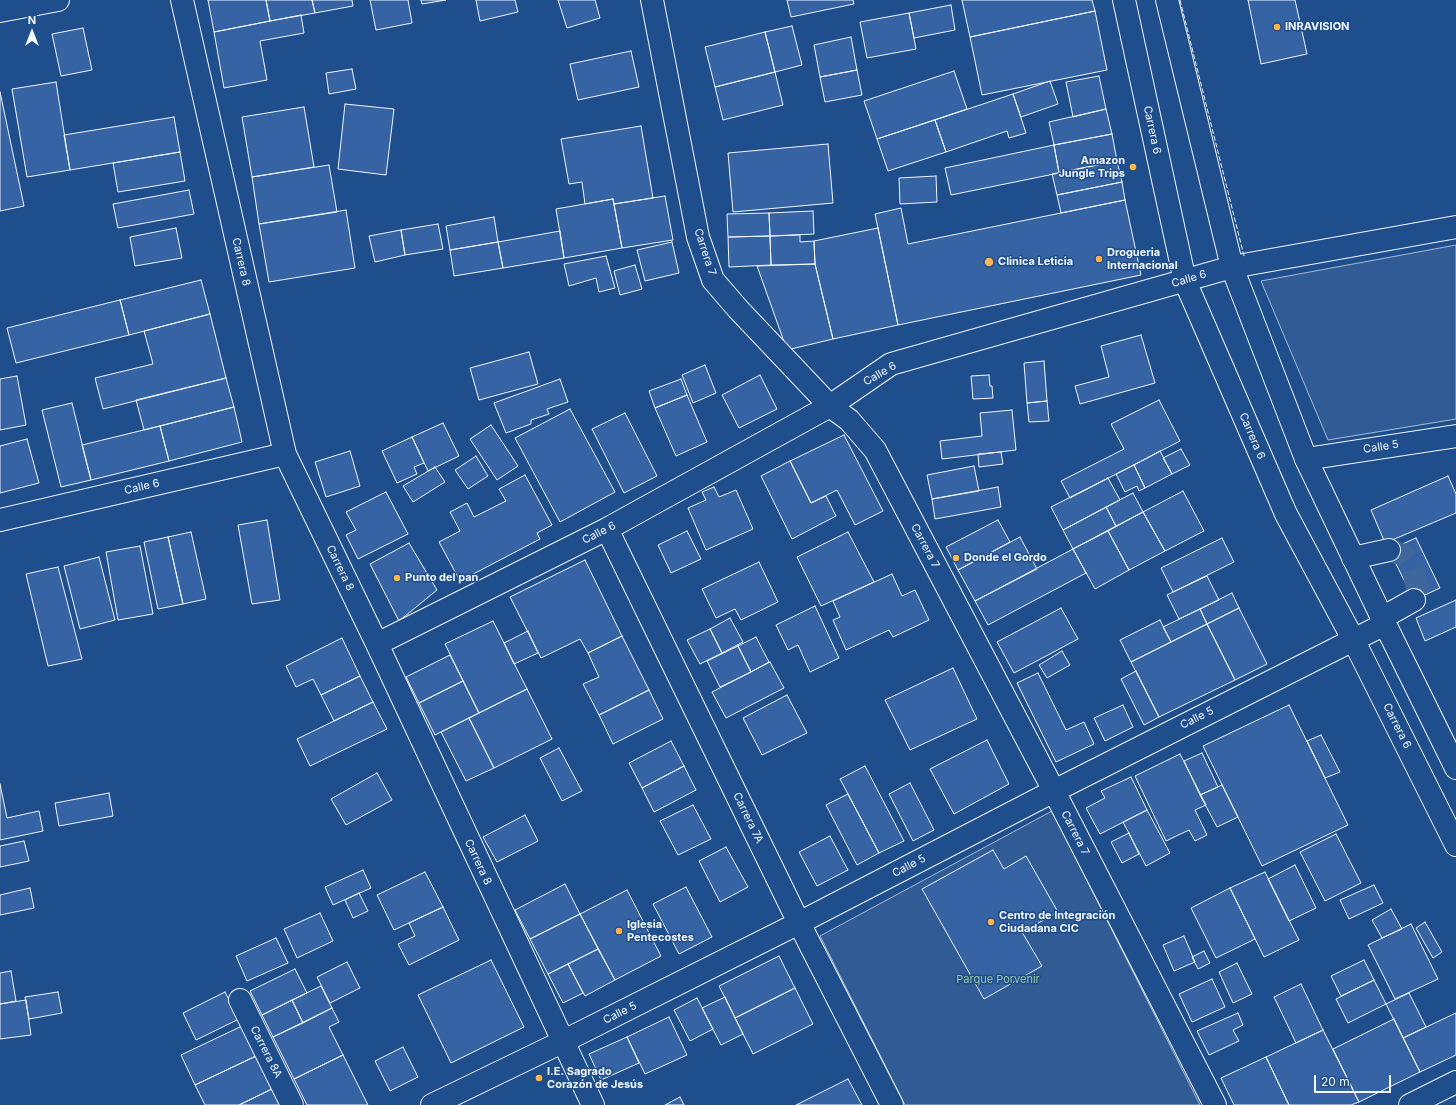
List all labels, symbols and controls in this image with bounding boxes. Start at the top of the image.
north arrow [12,12,52,52]
text: N [28,13,36,27]
place label: INRAVISION [1285,20,1349,34]
marker: INRAVISION [1272,22,1282,32]
street label: Carrera 6 [1140,105,1164,155]
place label: Amazon Jungle Trips [1058,154,1125,180]
marker: Amazon Jungle Trips [1128,162,1138,172]
street label: Carrera 7 [691,227,719,277]
street label: Carrera 8 [229,237,253,287]
place label: Drogueria Internacional [1107,246,1178,272]
marker: Drogueria Internacional [1094,254,1104,264]
place label: Clinica Leticia [998,255,1073,269]
marker: Clinica Leticia [983,256,995,268]
street label: Calle 6 [1170,268,1208,290]
street label: Calle 6 [861,359,899,389]
street label: Carrera 6 [1236,411,1268,461]
street label: Calle 5 [1362,438,1400,456]
street label: Calle 6 [123,477,161,497]
street label: Calle 6 [580,519,618,547]
street label: Carrera 7 [908,521,942,571]
street label: Carrera 8 [323,543,357,593]
place label: Donde el Gordo [964,551,1047,565]
marker: Donde el Gordo [951,553,961,563]
place label: Punto del pan [405,571,478,585]
marker: Punto del pan [392,573,402,583]
street label: Carrera 6 [1380,701,1414,751]
street label: Calle 5 [1178,704,1216,732]
street label: Carrera 7A [730,790,766,846]
street label: Carrera 7 [1058,808,1092,858]
street label: Carrera 8 [462,837,494,887]
street label: Calle 5 [890,852,928,880]
place label: Centro de Integración Ciudadana CIC [999,909,1115,935]
marker: Centro de Integración Ciudadana CIC [986,917,996,927]
place label: Iglesia Pentecostes [627,918,694,944]
marker: Iglesia Pentecostes [614,926,624,936]
park label: Parque Porvenir [956,973,1040,987]
street label: Calle 5 [601,999,639,1027]
street label: Carrera 8A [247,1024,285,1080]
place label: I.E. Sagrado Corazón de Jesús [547,1065,643,1091]
scale bar [1316,1067,1393,1093]
marker: I.E. Sagrado Corazón de Jesús [534,1073,544,1083]
text: 20 m [1321,1074,1350,1089]

